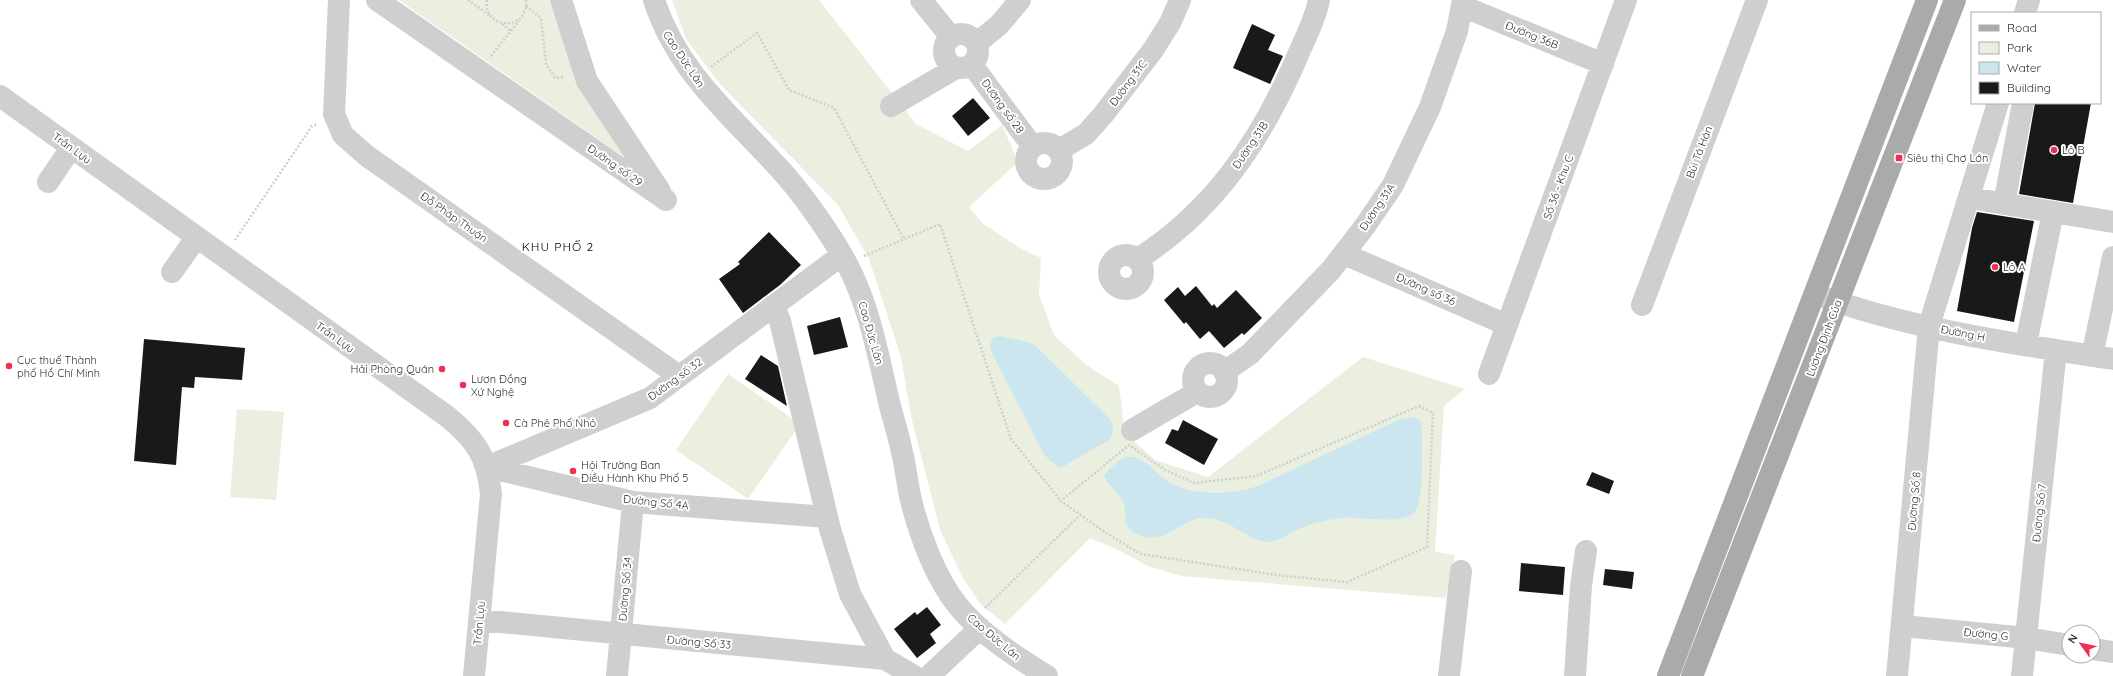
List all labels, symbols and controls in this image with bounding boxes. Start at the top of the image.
legend [1971,12,2101,104]
street label: Đường 36B [1503,18,1561,52]
text: Road [2007,20,2037,35]
street label: Cao Đức Lân [660,28,708,90]
text: Park [2007,40,2032,55]
street label: Đường 31C [1106,57,1150,109]
text: Water [2007,60,2042,75]
street label: Đường số 28 [979,76,1027,136]
text: Building [2007,80,2051,95]
street label: Đường 31B [1229,119,1271,171]
street label: Bùi Tá Hán [1683,124,1715,180]
street label: Trần Lựu [50,129,94,167]
street label: Đường số 29 [585,141,645,189]
place label: Lô B [2062,143,2085,157]
marker: Lô B [2049,145,2059,155]
place label: Siêu thị Chợ Lớn [1907,151,1988,165]
street label: Số 36 - Khu C [1540,153,1576,221]
marker: Siêu thị Chợ Lớn [1894,153,1904,163]
street label: Đường 31A [1356,181,1398,233]
street label: Đỗ Pháp Thuận [418,189,490,245]
district label: KHU PHỐ 2 [522,239,594,254]
place label: Lô A [2003,260,2026,274]
marker: Lô A [1990,262,2000,272]
street label: Đường số 36 [1394,270,1458,308]
street label: Lương Định Của [1803,298,1845,378]
street label: Cao Đức Lân [855,300,887,366]
street label: Trần Lựu [313,318,357,356]
street label: Đường H [1940,322,1986,344]
place label: Cục thuế Thành phố Hồ Chí Minh [17,353,100,380]
street label: Đường số 32 [645,355,705,403]
marker: Cục thuế Thành phố Hồ Chí Minh [4,361,14,371]
place label: Hải Phòng Quán [351,362,434,376]
marker: Hải Phòng Quán [437,364,447,374]
place label: Lươn Đồng Xứ Nghệ [471,372,527,399]
marker: Lươn Đồng Xứ Nghệ [458,380,468,390]
place label: Cà Phê Phố Nhỏ [514,416,597,430]
marker: Cà Phê Phố Nhỏ [501,418,511,428]
place label: Hội Trường Ban Điều Hành Khu Phố 5 [581,458,688,485]
marker: Hội Trường Ban Điều Hành Khu Phố 5 [568,466,578,476]
street label: Đường Số 8 [1904,471,1924,531]
street label: Đường Số 7 [2029,483,2049,543]
street label: Đường Số 4A [623,492,689,512]
street label: Đường Số 34 [615,556,635,622]
street label: Trần Lựu [470,600,488,646]
street label: Cao Đức Lân [965,611,1023,663]
north arrow [2061,624,2101,664]
street label: Đường G [1963,625,2009,643]
text: N [2065,631,2081,646]
street label: Đường Số 33 [666,632,732,652]

